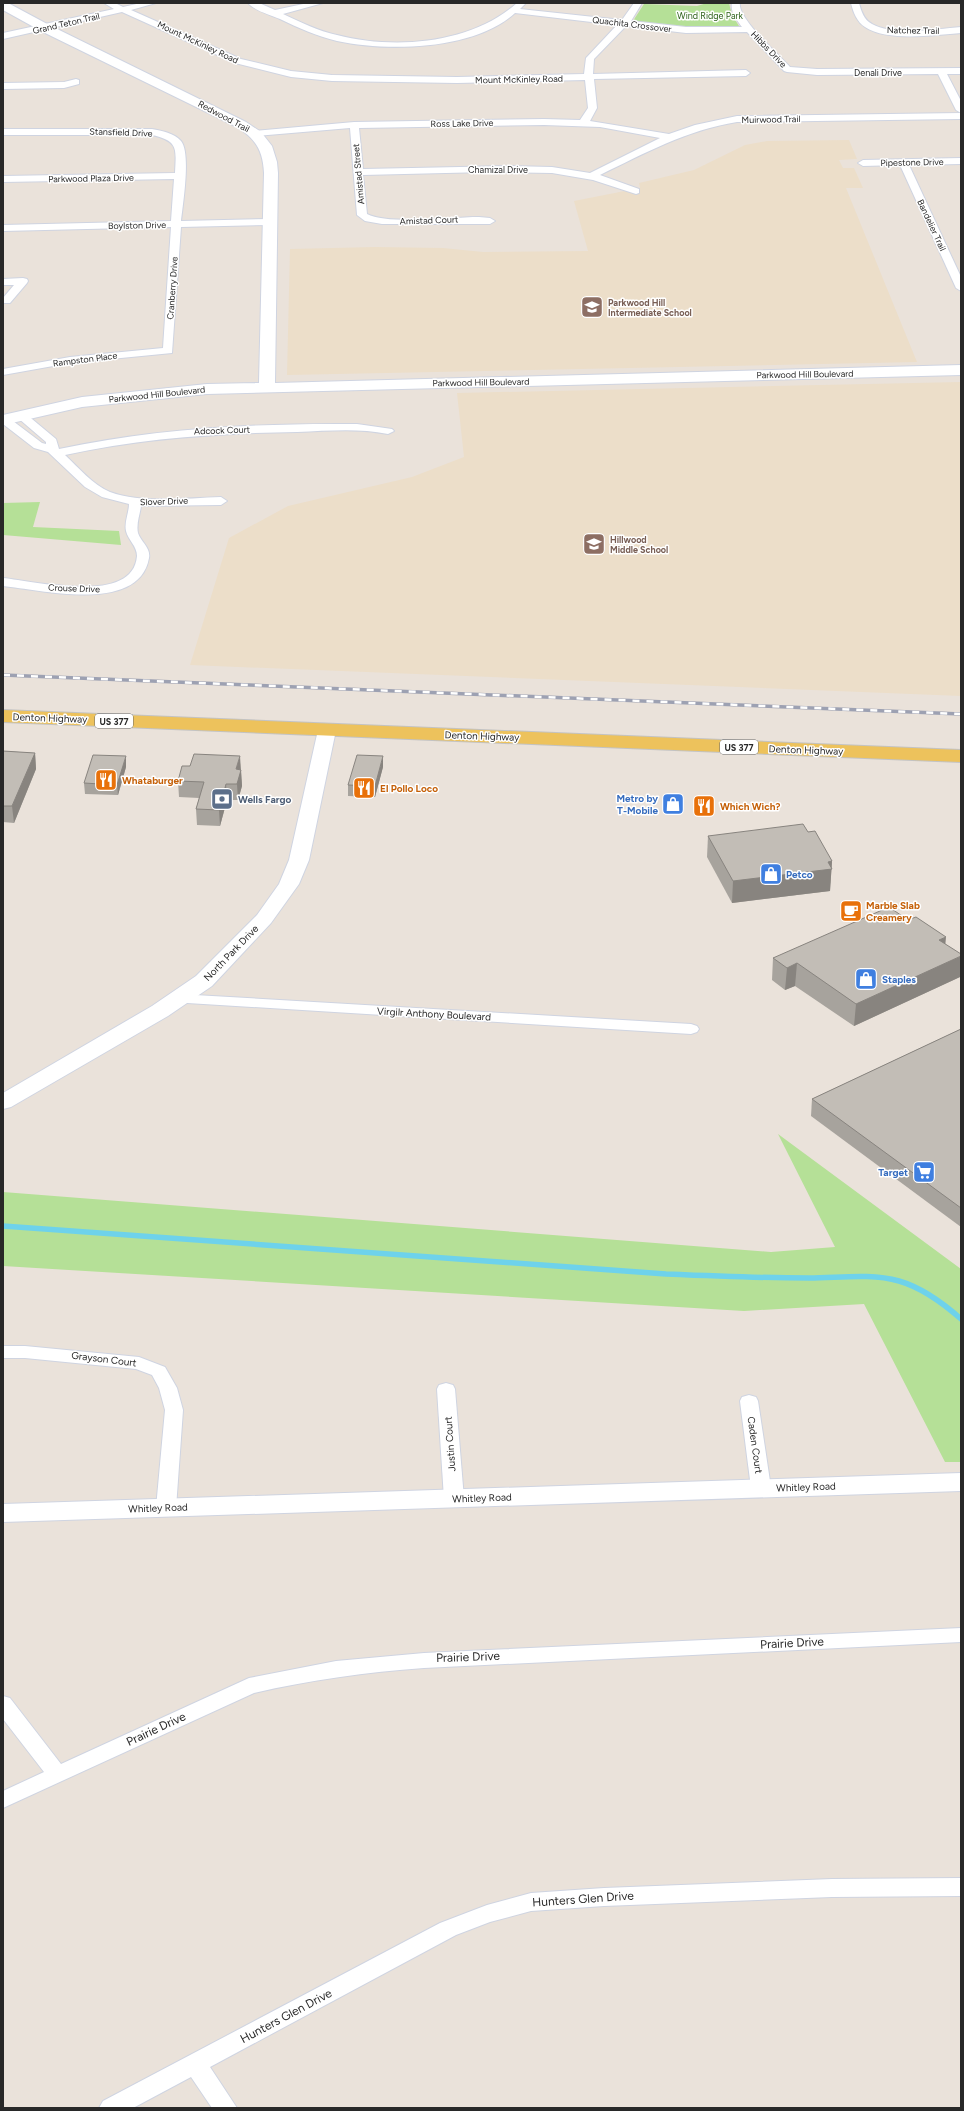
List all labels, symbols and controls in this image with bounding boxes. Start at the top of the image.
street label: Grand Teton Trail [31,10,101,36]
park label: Wind Ridge Park [677,10,744,21]
street label: Quachita Crossover [592,14,672,34]
street label: Mount McKinley Road [156,18,240,66]
street label: Natchez Trail [887,24,939,36]
street label: Hibbs Drive [749,28,789,70]
street label: Denali Drive [854,67,902,78]
street label: Mount McKinley Road [475,73,563,85]
street label: Redwood Trail [196,98,252,134]
street label: Muirwood Trail [741,113,801,125]
street label: Ross Lake Drive [430,117,494,129]
street label: Stansfield Drive [89,125,153,139]
street label: Amistad Street [350,143,366,205]
street label: Pipestone Drive [880,156,944,168]
street label: Chamizal Drive [468,164,528,175]
street label: Parkwood Plaza Drive [48,172,134,184]
street label: Bandelier Trail [915,197,949,253]
street label: Amistad Court [399,213,459,227]
street label: Boylston Drive [108,219,166,231]
street label: Cranberry Drive [164,256,180,320]
school or university icon: Parkwood Hill Intermediate School [579,294,605,320]
place label: Parkwood Hill Intermediate School [608,297,692,318]
street label: Rampston Place [52,350,118,368]
street label: Parkwood Hill Boulevard [756,368,854,380]
street label: Parkwood Hill Boulevard [432,376,530,388]
street label: Parkwood Hill Boulevard [108,383,206,405]
street label: Adcock Court [194,424,251,436]
street label: Slover Drive [140,495,188,507]
school or university icon: Hillwood Middle School [581,531,607,557]
place label: Hillwood Middle School [610,534,668,555]
street label: Crouse Drive [48,582,100,594]
street label: Denton Highway [12,710,88,726]
road number: US 377 [95,714,133,728]
street label: Denton Highway [444,728,520,744]
road number: US 377 [720,740,758,754]
street label: Denton Highway [768,742,844,758]
restaurant icon: Whataburger [93,767,119,793]
place label: Whataburger [122,774,183,787]
restaurant icon: El Pollo Loco [351,775,377,801]
place label: El Pollo Loco [380,782,438,795]
bank icon: Wells Fargo [209,786,235,812]
shop icon: Metro by T-Mobile [660,791,686,817]
place label: Metro by T-Mobile [616,792,658,817]
place label: Wells Fargo [238,793,292,806]
restaurant icon: Which Wich? [691,793,717,819]
place label: Which Wich? [720,800,780,813]
shop icon: Petco [758,861,784,887]
place label: Petco [786,868,813,881]
cafe icon: Marble Slab Creamery [838,898,864,924]
place label: Marble Slab Creamery [866,899,920,924]
street label: North Park Drive [201,922,262,984]
shop icon: Staples [853,966,879,992]
place label: Staples [882,973,916,986]
street label: Virgilr Anthony Boulevard [377,1005,491,1023]
supermarket icon: Target [911,1159,937,1185]
place label: Target [878,1166,908,1179]
street label: Grayson Court [71,1349,138,1369]
street label: Justin Court [442,1416,458,1472]
street label: Caden Court [745,1416,765,1475]
street label: Whitley Road [776,1479,836,1495]
street label: Whitley Road [452,1490,512,1506]
street label: Whitley Road [128,1500,188,1516]
street label: Prairie Drive [760,1634,825,1652]
street label: Prairie Drive [436,1649,501,1665]
street label: Prairie Drive [124,1709,188,1749]
street label: Hunters Glen Drive [532,1888,635,1910]
street label: Hunters Glen Drive [238,1986,335,2046]

